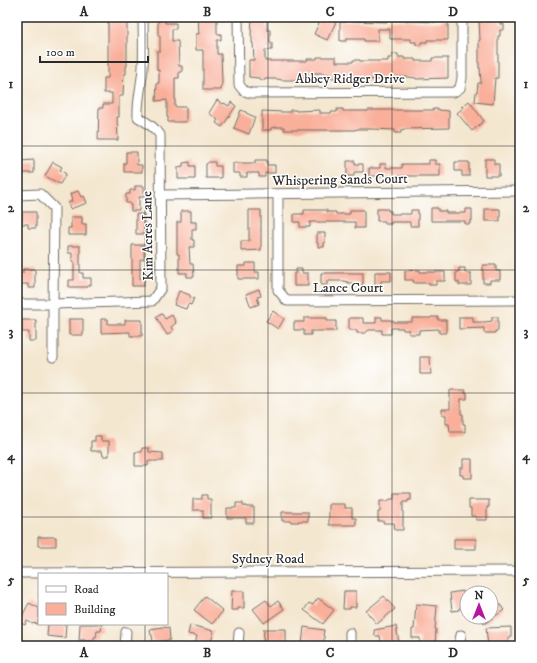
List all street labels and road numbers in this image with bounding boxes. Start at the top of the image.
street label: Abbey Ridger Drive [295,70,405,88]
street label: Whispering Sands Court [271,170,408,190]
street label: Kim Acres Lane [138,191,158,281]
street label: Lance Court [313,279,384,297]
street label: Sydney Road [232,550,304,568]

